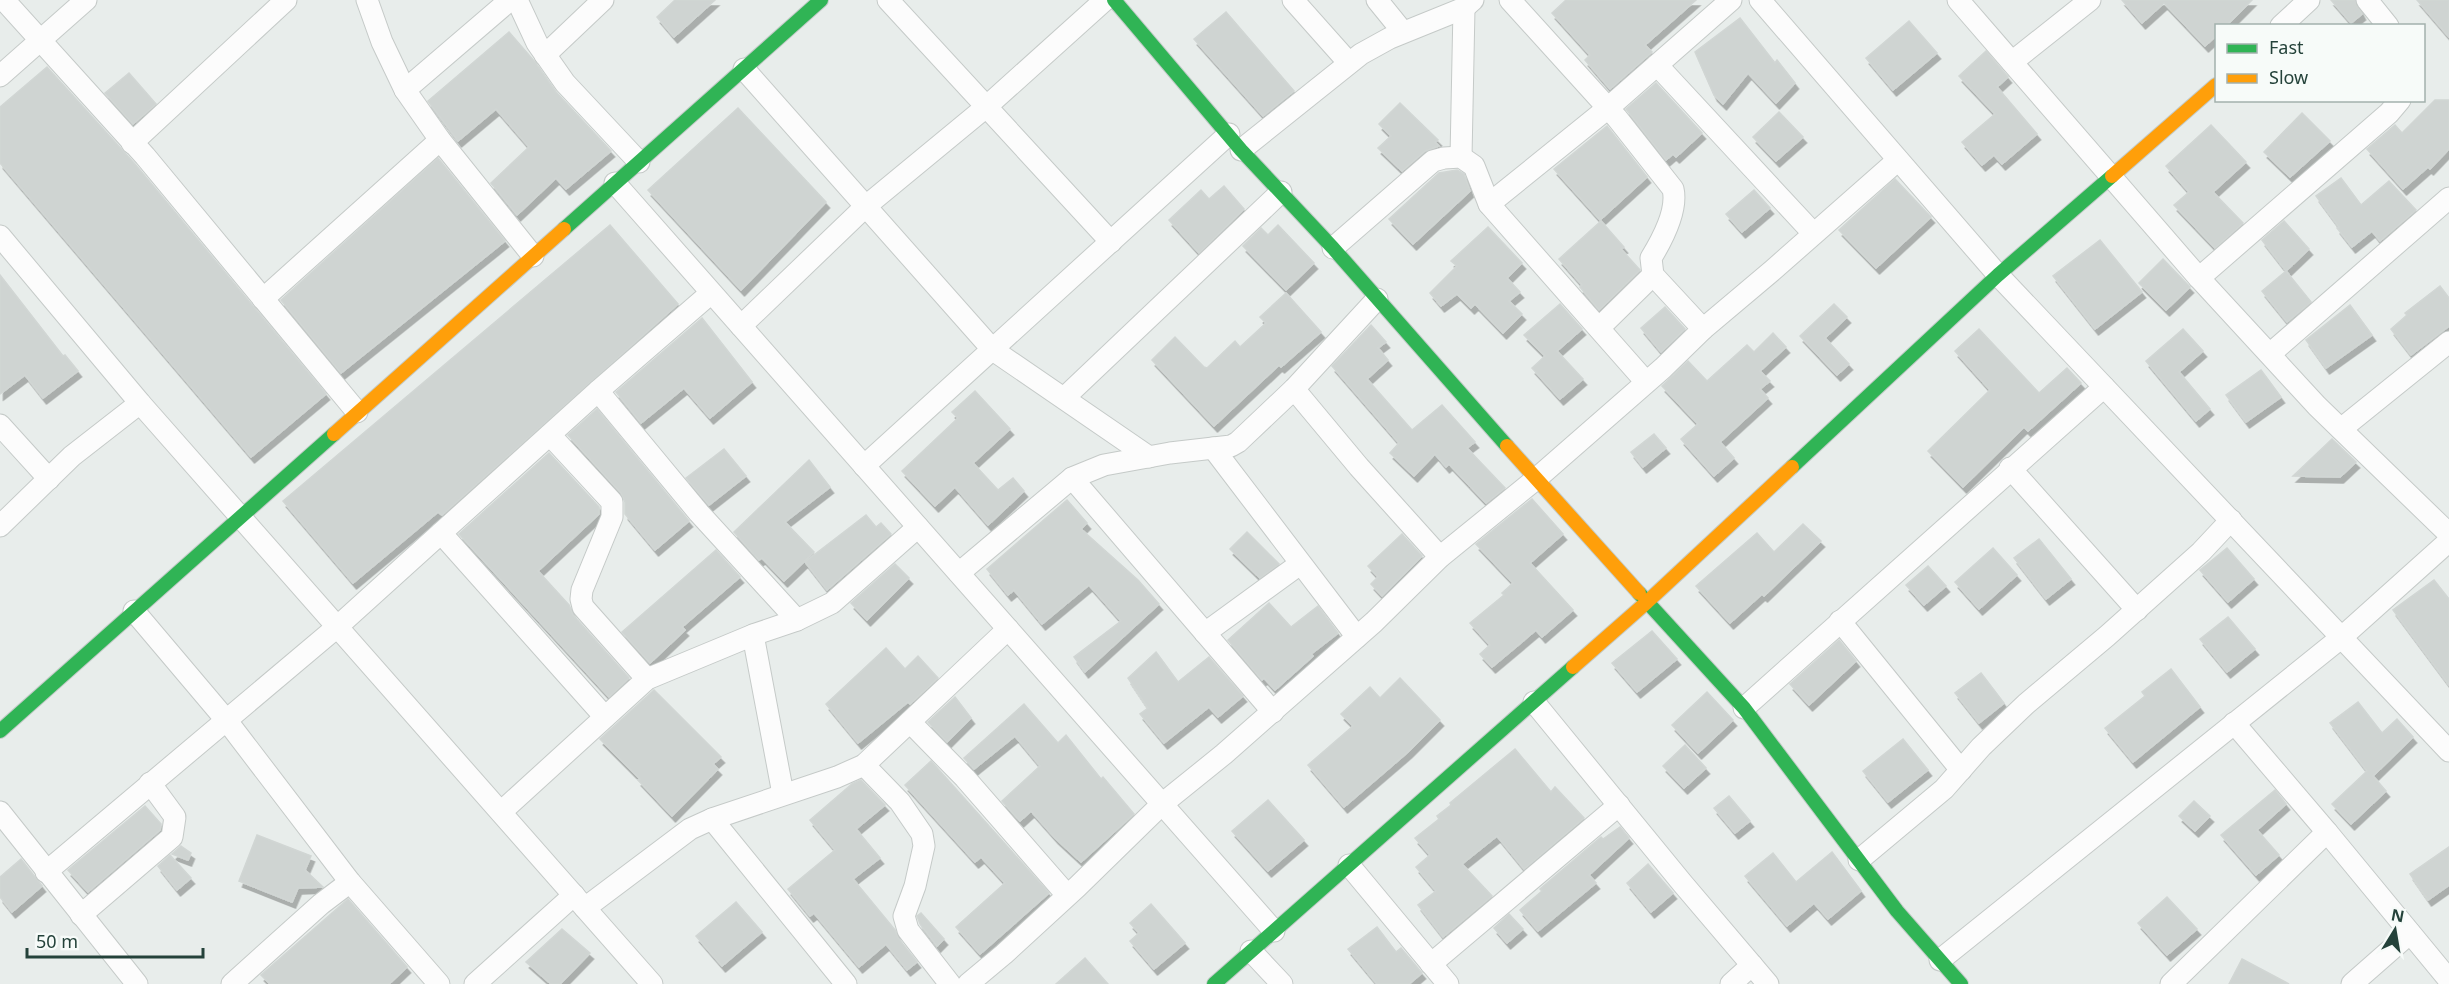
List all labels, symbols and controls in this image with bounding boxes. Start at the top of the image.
legend [2215,24,2425,102]
text: Fast [2269,35,2304,59]
text: Slow [2269,65,2308,89]
north arrow [2365,900,2425,960]
text: N [2389,903,2406,927]
scale bar [27,921,202,959]
text: 50 m [36,929,78,953]

